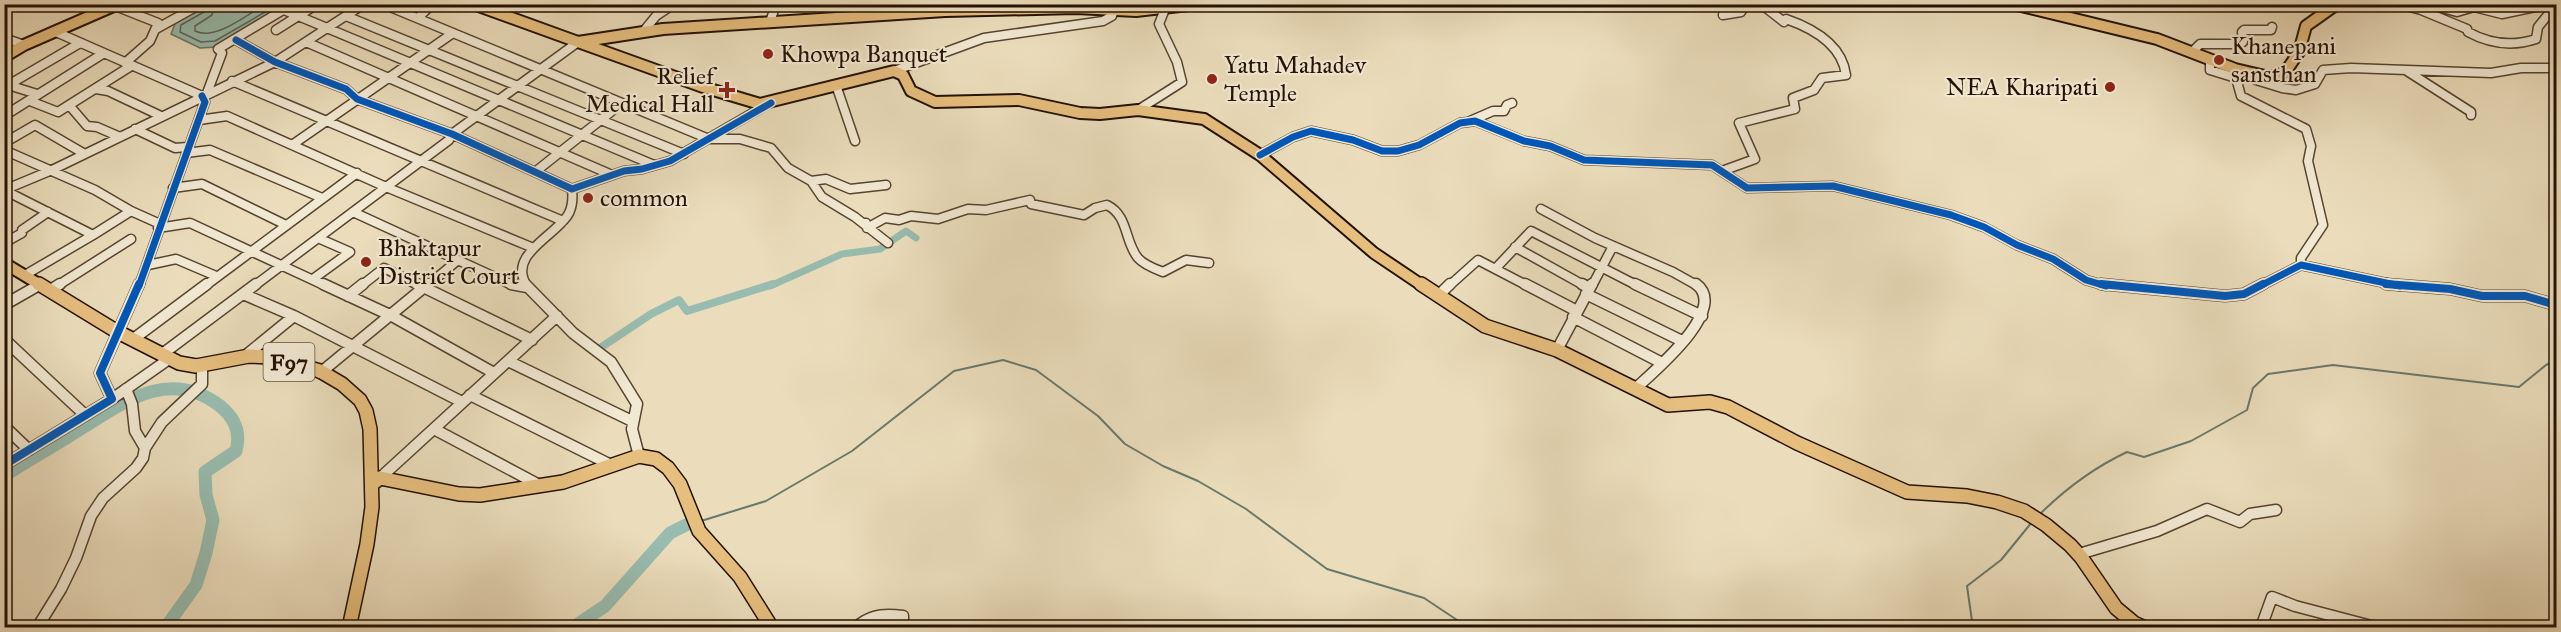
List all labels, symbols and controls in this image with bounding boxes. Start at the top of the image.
place label: Khanepani sansthan [2231,31,2337,89]
place label: Khowpa Banquet [780,39,948,69]
marker: Khowpa Banquet [761,47,775,61]
place label: Yatu Mahadev Temple [1224,50,1368,108]
marker: Khanepani sansthan [2212,53,2226,67]
place label: Relief Medical Hall [585,61,718,119]
marker: Yatu Mahadev Temple [1205,72,1219,86]
place label: NEA Kharipati [1946,72,2098,102]
marker: NEA Kharipati [2103,80,2117,94]
marker: Relief Medical Hall [718,81,736,99]
place label: common [600,183,688,213]
marker: common [581,191,595,205]
place label: Bhaktapur District Court [378,233,520,291]
marker: Bhaktapur District Court [359,255,373,269]
road number: F97 [264,343,314,381]

